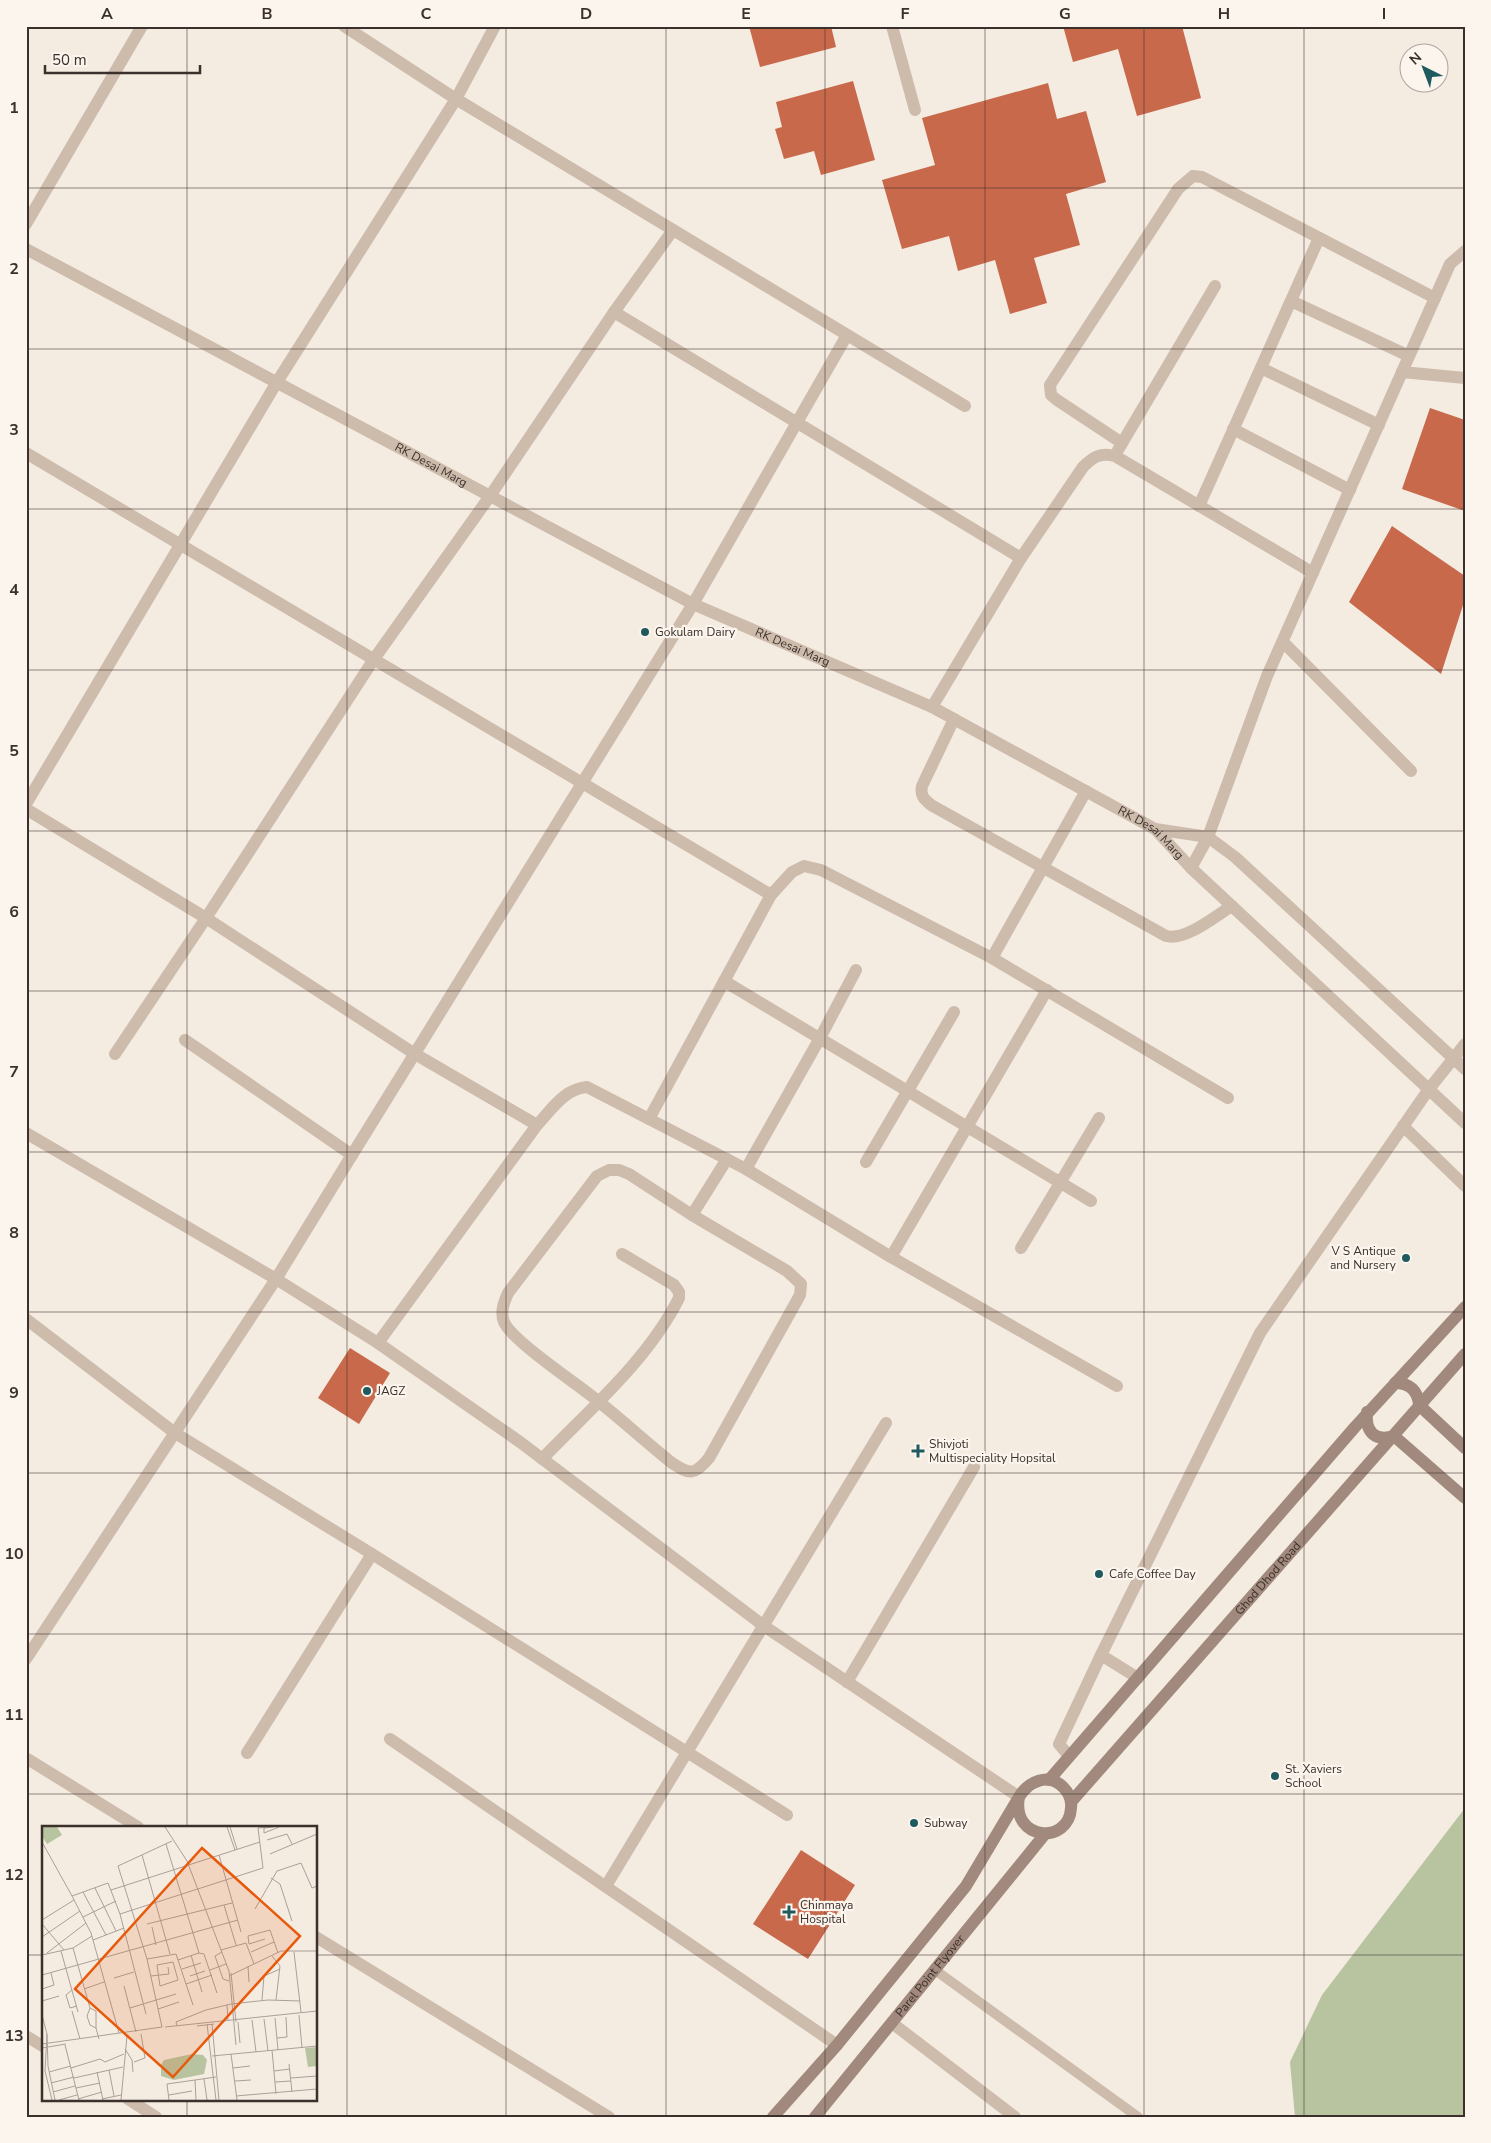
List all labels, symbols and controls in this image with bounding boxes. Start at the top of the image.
text: A [101,3,113,25]
text: B [261,3,273,25]
text: C [421,3,432,25]
text: D [580,3,592,25]
text: E [741,3,751,25]
text: F [901,3,910,25]
text: G [1059,3,1071,25]
text: H [1218,3,1230,25]
text: I [1382,3,1386,25]
scale bar [45,42,200,74]
north arrow [1398,42,1448,92]
text: N [1405,48,1426,69]
text: 50 m [52,50,87,70]
text: 1 [9,97,19,119]
text: 2 [9,258,19,280]
text: 3 [9,419,19,441]
street label: RK Desai Marg [392,439,470,490]
text: 4 [9,579,19,601]
place label: Gokulam Dairy [655,624,736,640]
street label: RK Desai Marg [753,624,832,670]
marker: Gokulam Dairy [639,626,651,638]
text: 5 [9,740,19,762]
street label: RK Desai Marg [1115,802,1187,863]
text: 6 [9,901,19,923]
text: 7 [9,1061,19,1083]
text: 8 [9,1222,19,1244]
place label: V S Antique and Nursery [1330,1243,1397,1273]
marker: V S Antique and Nursery [1400,1252,1412,1264]
text: 9 [9,1382,19,1404]
place label: JAGZ [376,1383,405,1399]
marker: JAGZ [361,1385,373,1397]
place label: Shivjoti Multispeciality Hopsital [929,1436,1056,1466]
marker: Shivjoti Multispeciality Hopsital [911,1444,925,1458]
street label: Ghod Dhod Road [1231,1538,1304,1618]
text: 10 [4,1543,24,1565]
place label: Cafe Coffee Day [1109,1566,1196,1582]
marker: Cafe Coffee Day [1093,1568,1105,1580]
text: 11 [4,1704,24,1726]
place label: St. Xaviers School [1285,1761,1342,1791]
marker: St. Xaviers School [1269,1770,1281,1782]
place label: Subway [924,1815,968,1831]
marker: Subway [908,1817,920,1829]
inset map [42,1826,318,2100]
text: 12 [4,1864,24,1886]
place label: Chinmaya Hospital [800,1897,853,1927]
marker: Chinmaya Hospital [782,1905,796,1919]
street label: Parel Point Flyover [892,1931,968,2020]
text: 13 [4,2025,24,2047]

